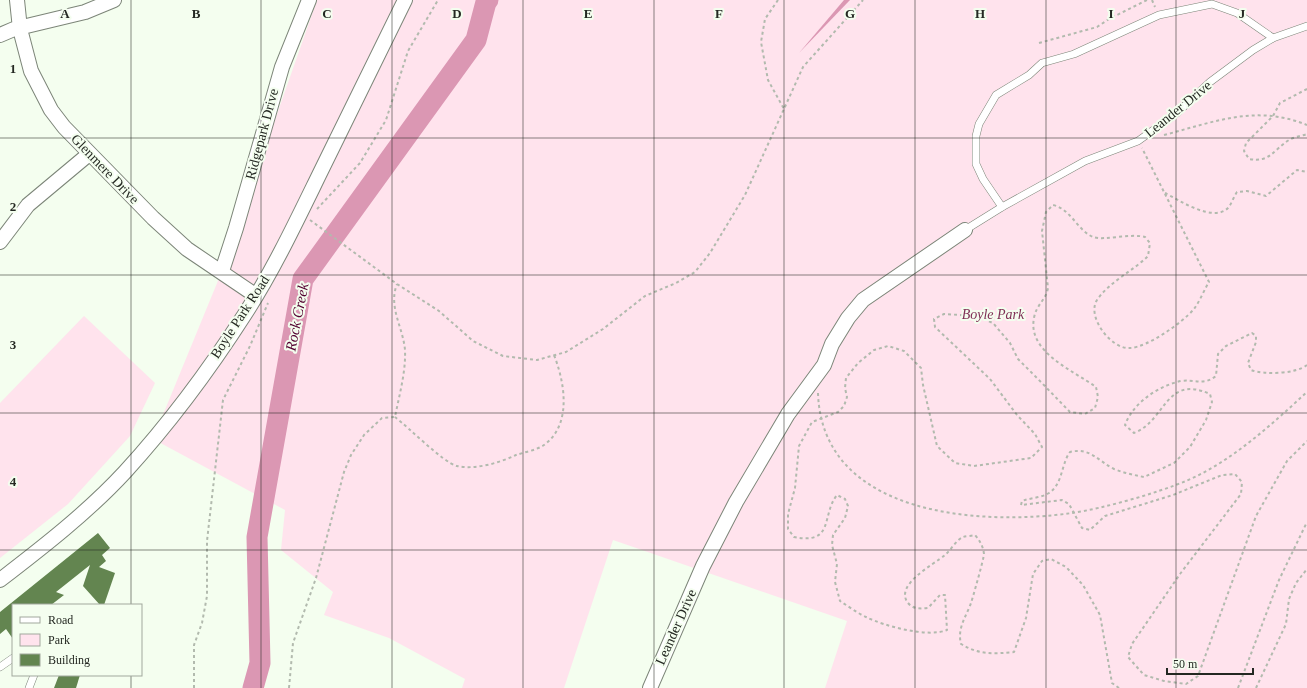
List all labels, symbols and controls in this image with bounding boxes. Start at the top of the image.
text: A [60,6,70,21]
text: B [192,6,201,21]
text: C [322,6,332,21]
text: D [452,6,462,21]
text: E [584,6,592,21]
text: F [715,6,723,21]
text: G [845,6,855,21]
text: H [975,6,985,21]
text: I [1108,6,1114,21]
text: J [1239,6,1246,21]
text: 1 [10,61,16,76]
street label: Leander Drive [1142,78,1214,140]
street label: Ridgepark Drive [243,87,281,181]
street label: Glenmere Drive [68,131,142,207]
text: 2 [10,199,16,214]
street label: Boyle Park Road [208,273,272,361]
water label: Rock Creek [282,281,311,353]
park label: Boyle Park [962,307,1025,322]
text: 3 [10,337,17,352]
text: 4 [10,474,17,489]
street label: Leander Drive [653,587,699,667]
legend [12,604,142,676]
text: Road [48,613,73,627]
text: Park [48,633,70,647]
scale bar [1167,650,1253,676]
text: Building [48,653,90,667]
text: 50 m [1173,657,1198,671]

